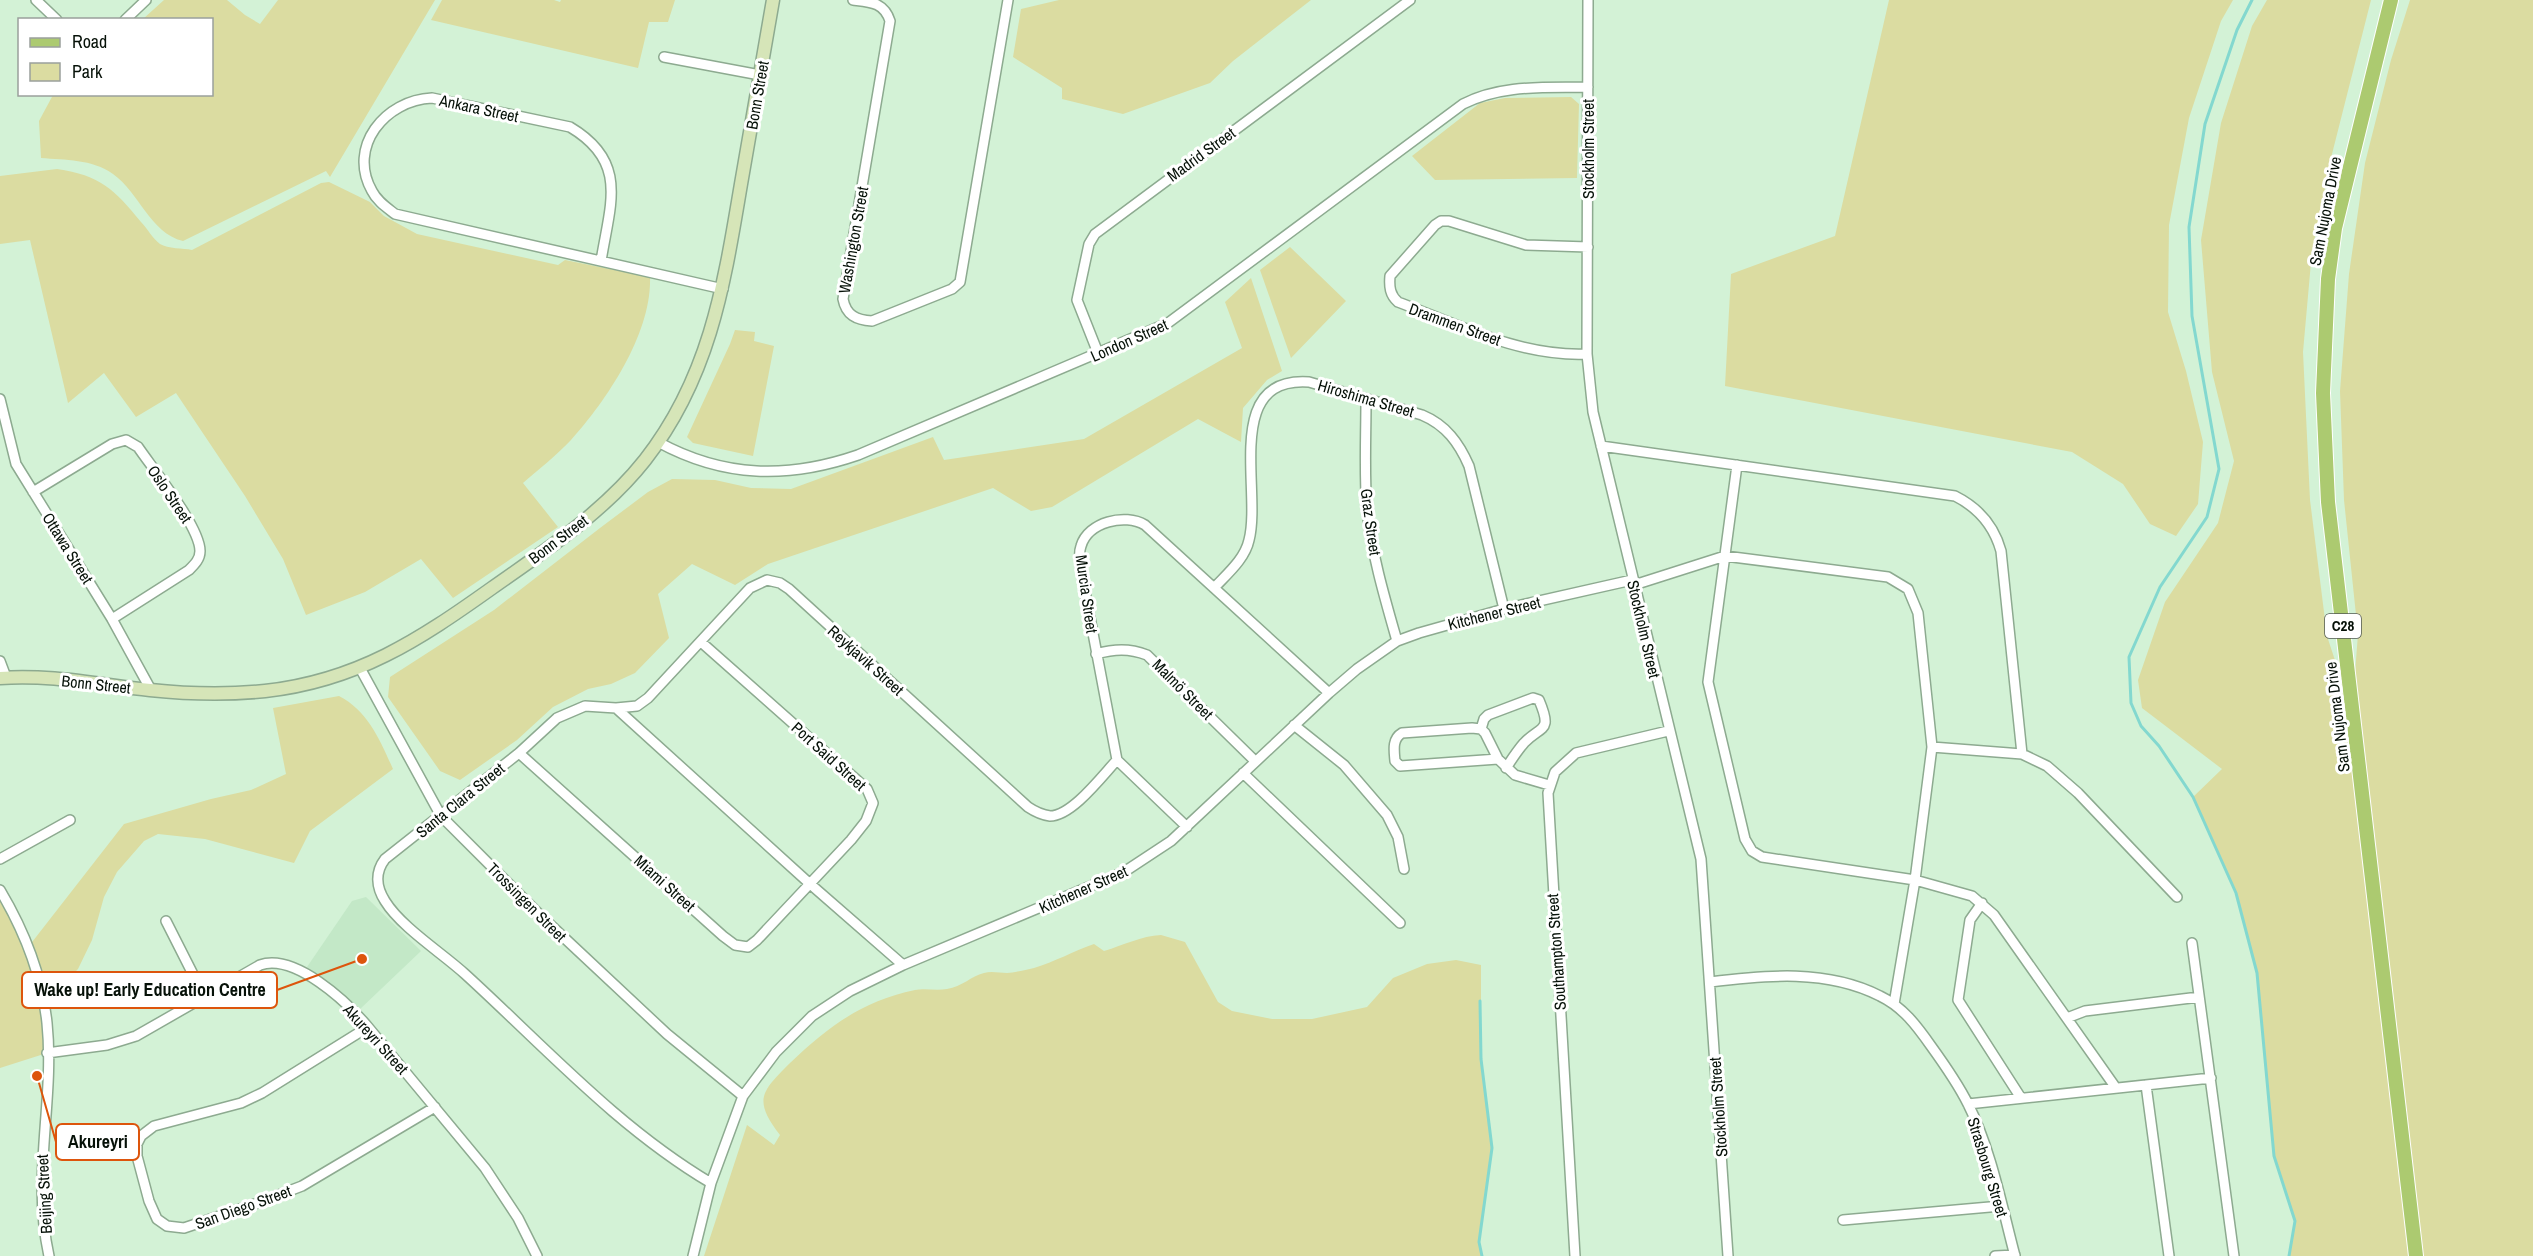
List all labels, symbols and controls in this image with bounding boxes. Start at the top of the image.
legend [18,18,213,96]
text: Road [72,29,107,54]
text: Park [72,59,103,84]
street label: Bonn Street [740,59,774,131]
street label: Ankara Street [436,89,521,127]
street label: Stockholm Street [1577,99,1599,199]
street label: Madrid Street [1162,122,1240,186]
street label: Sam Nujoma Drive [2304,155,2346,267]
street label: Washington Street [833,184,873,295]
street label: Drammen Street [1406,297,1504,351]
street label: London Street [1087,313,1171,367]
street label: Hiroshima Street [1315,374,1417,422]
street label: Oslo Street [143,461,198,528]
street label: Graz Street [1355,487,1387,557]
street label: Ottawa Street [37,508,99,588]
street label: Bonn Street [524,509,593,569]
street label: Murcia Street [1071,553,1103,635]
street label: Stockholm Street [1622,578,1666,680]
street label: Kitchener Street [1445,591,1543,635]
road number: C28 [2325,614,2361,638]
street label: Reykjavik Street [823,620,909,700]
street label: Malmö Street [1148,654,1219,725]
street label: Sam Nujoma Drive [2319,661,2355,773]
street label: Bonn Street [60,669,132,699]
street label: Port Said Street [787,717,871,796]
street label: Santa Clara Street [411,757,509,843]
street label: Miami Street [630,850,701,917]
street label: Trossingen Street [483,858,572,947]
street label: Kitchener Street [1035,860,1131,918]
street label: Southampton Street [1541,893,1571,1011]
callout: Wake up! Early Education Centre [22,972,277,1008]
text: Wake up! Early Education Centre [34,977,266,1002]
street label: Akureyri Street [338,998,414,1079]
street label: Stockholm Street [1704,1056,1732,1158]
street label: Strasbourg Street [1962,1115,2014,1220]
callout: Akureyri [56,1124,139,1160]
text: Akureyri [68,1129,128,1154]
street label: Beijing Street [31,1153,57,1234]
street label: San Diego Street [192,1179,294,1235]

